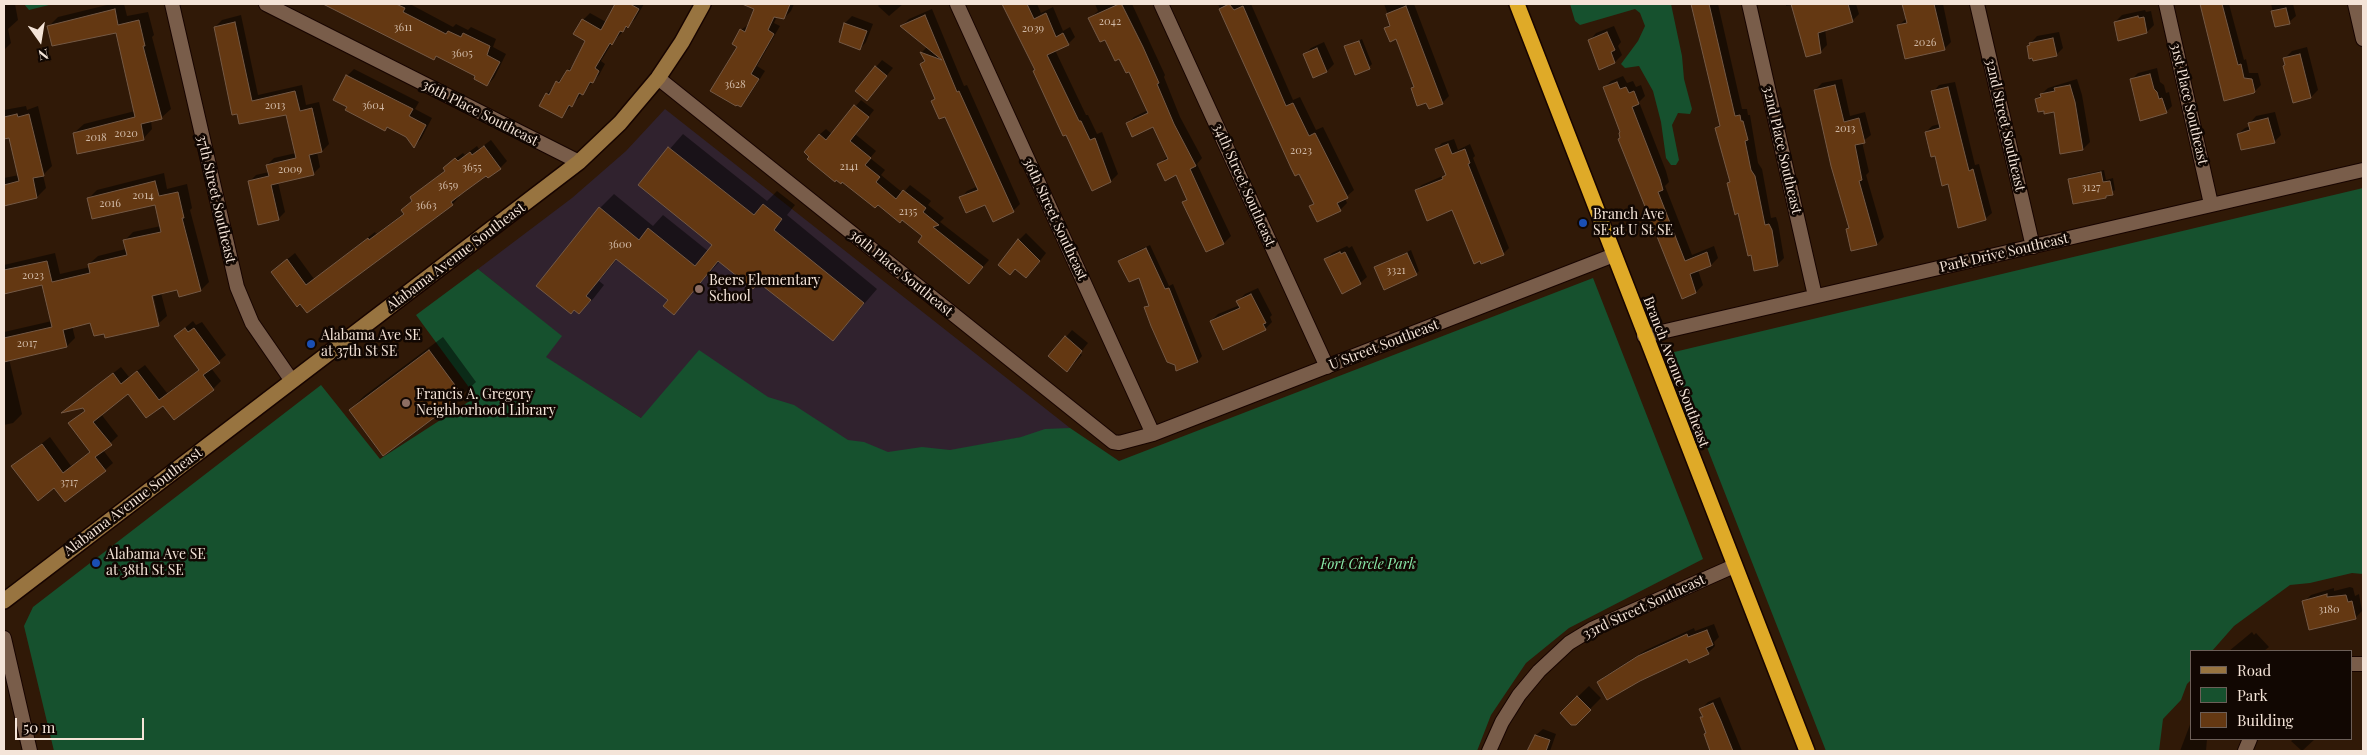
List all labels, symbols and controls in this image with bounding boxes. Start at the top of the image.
north arrow [15,15,65,65]
house number: 2042 [1099,15,1121,29]
house number: 3611 [394,21,412,35]
house number: 2039 [1022,22,1044,36]
house number: 2026 [1914,36,1936,50]
street label: 31st Place Southeast [2167,41,2211,167]
text: N [36,45,51,65]
house number: 3605 [451,47,473,61]
street label: 32nd Street Southeast [1982,57,2028,193]
street label: 36th Place Southeast [419,76,541,150]
house number: 3628 [724,78,746,92]
street label: 32nd Place Southeast [1759,84,1805,216]
house number: 2013 [265,99,285,113]
house number: 3604 [362,99,384,113]
street label: 34th Street Southeast [1209,121,1279,249]
house number: 2013 [1835,122,1855,136]
house number: 2020 [114,127,138,141]
house number: 2018 [85,131,107,145]
street label: 37th Street Southeast [193,133,239,265]
house number: 2023 [1290,144,1312,158]
street label: 36th Street Southeast [1019,155,1091,283]
house number: 2141 [840,160,858,174]
house number: 3655 [462,161,482,175]
house number: 2009 [278,163,302,177]
house number: 3659 [438,179,458,193]
house number: 3127 [2082,181,2100,195]
house number: 2014 [132,189,154,203]
house number: 2016 [99,197,121,211]
street label: Alabama Avenue Southeast [383,199,529,315]
house number: 3663 [415,199,437,213]
house number: 2135 [899,205,917,219]
place label: Branch Ave SE at U St SE [1593,207,1673,240]
marker: Branch Ave SE at U St SE [1577,217,1589,229]
street label: 36th Place Southeast [846,226,956,320]
street label: Park Drive Southeast [1938,230,2070,276]
house number: 3600 [608,238,632,252]
house number: 3321 [1386,264,1406,278]
house number: 2023 [22,269,44,283]
place label: Beers Elementary School [709,273,820,306]
marker: Beers Elementary School [693,283,705,295]
street label: Branch Avenue Southeast [1639,294,1713,450]
street label: U Street Southeast [1327,316,1441,374]
place label: Alabama Ave SE at 37th St SE [321,328,421,361]
house number: 2017 [17,337,37,351]
marker: Alabama Ave SE at 37th St SE [305,338,317,350]
place label: Francis A. Gregory Neighborhood Library [416,387,556,420]
marker: Francis A. Gregory Neighborhood Library [400,397,412,409]
street label: Alabama Avenue Southeast [60,444,206,560]
house number: 3717 [60,476,78,490]
place label: Alabama Ave SE at 38th St SE [106,547,206,580]
marker: Alabama Ave SE at 38th St SE [90,557,102,569]
park label: Fort Circle Park [1320,557,1416,573]
street label: 33rd Street Southeast [1580,571,1708,643]
house number: 3180 [2318,603,2340,617]
legend [2190,650,2352,740]
text: Road [2237,660,2271,680]
text: Park [2237,685,2268,705]
scale bar [18,708,146,740]
text: Building [2237,710,2293,730]
text: 50 m [23,717,55,737]

